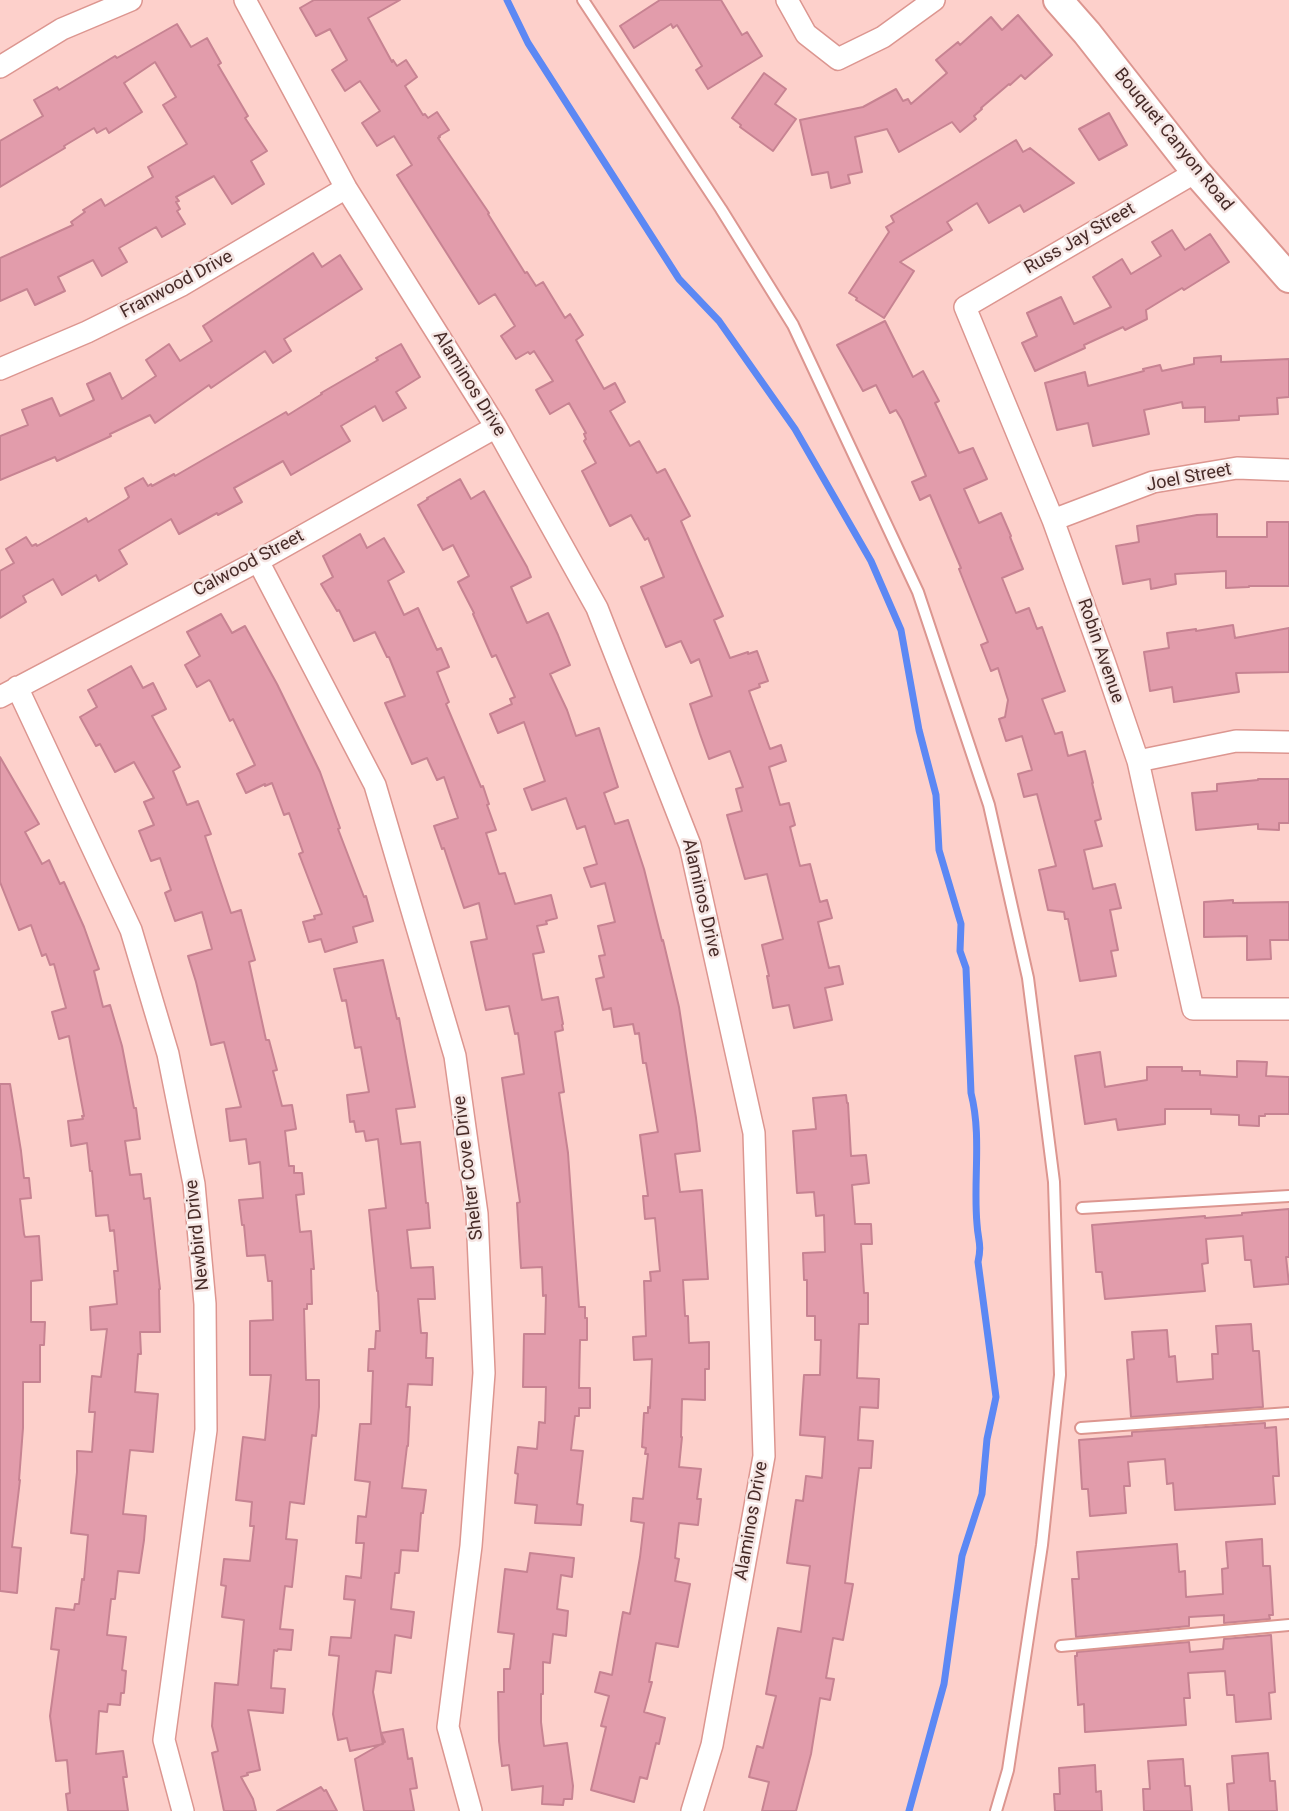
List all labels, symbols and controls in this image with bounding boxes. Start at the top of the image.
street label: Bouquet Canyon Road [1109,64,1237,216]
street label: Russ Jay Street [1021,199,1139,279]
street label: Franwood Drive [117,246,237,324]
street label: Alaminos Drive [428,327,510,441]
street label: Joel Street [1145,459,1233,497]
street label: Calwood Street [190,526,308,602]
street label: Robin Avenue [1072,596,1128,706]
street label: Alaminos Drive [677,837,725,959]
street label: Shelter Cove Drive [449,1095,489,1241]
street label: Newbird Drive [181,1178,215,1292]
street label: Alaminos Drive [731,1460,773,1582]

